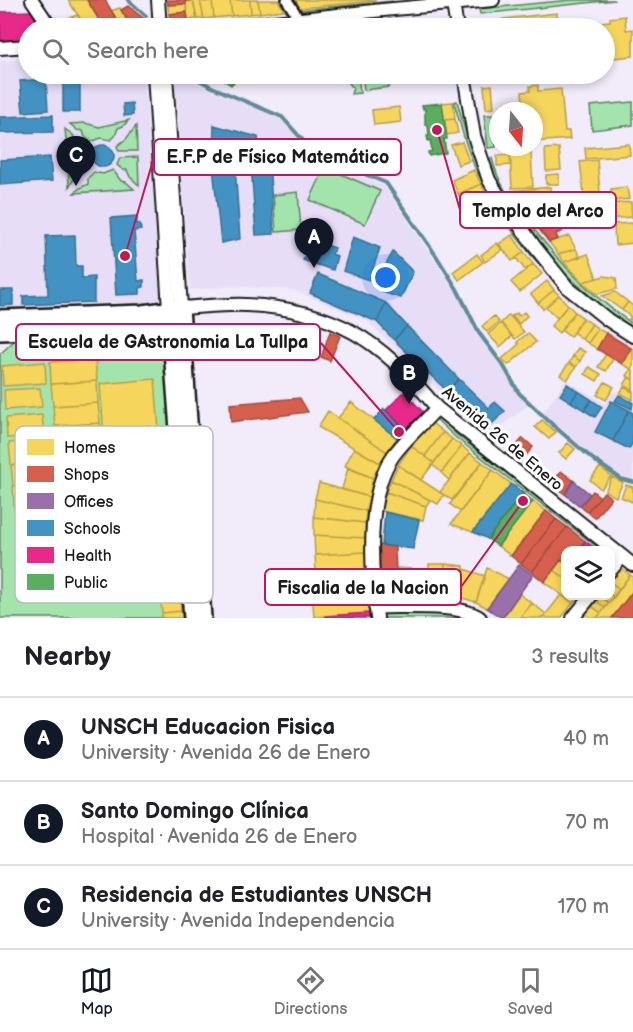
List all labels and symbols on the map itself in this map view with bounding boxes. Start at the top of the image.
north arrow [489,102,543,156]
pin: C [56,136,96,186]
callout: E.F.P de Físico Matemático [154,139,401,175]
text: E.F.P de Físico Matemático [167,147,389,168]
callout: Templo del Arco [460,192,616,228]
text: Templo del Arco [472,201,604,222]
pin: A [294,218,334,268]
your location [371,263,400,292]
callout: Escuela de GAstronomia La Tullpa [16,324,320,360]
text: Escuela de GAstronomia La Tullpa [28,332,308,353]
pin: B [390,354,428,404]
street label: Avenida 26 de Enero [438,383,566,495]
legend [15,426,213,603]
text: Homes [64,439,116,458]
text: Shops [64,466,109,485]
text: Offices [64,493,114,512]
text: Schools [64,520,121,539]
text: Health [64,547,112,566]
callout: Fiscalia de la Nacion [265,569,461,605]
text: Public [64,574,108,593]
text: Fiscalia de la Nacion [277,578,449,599]

